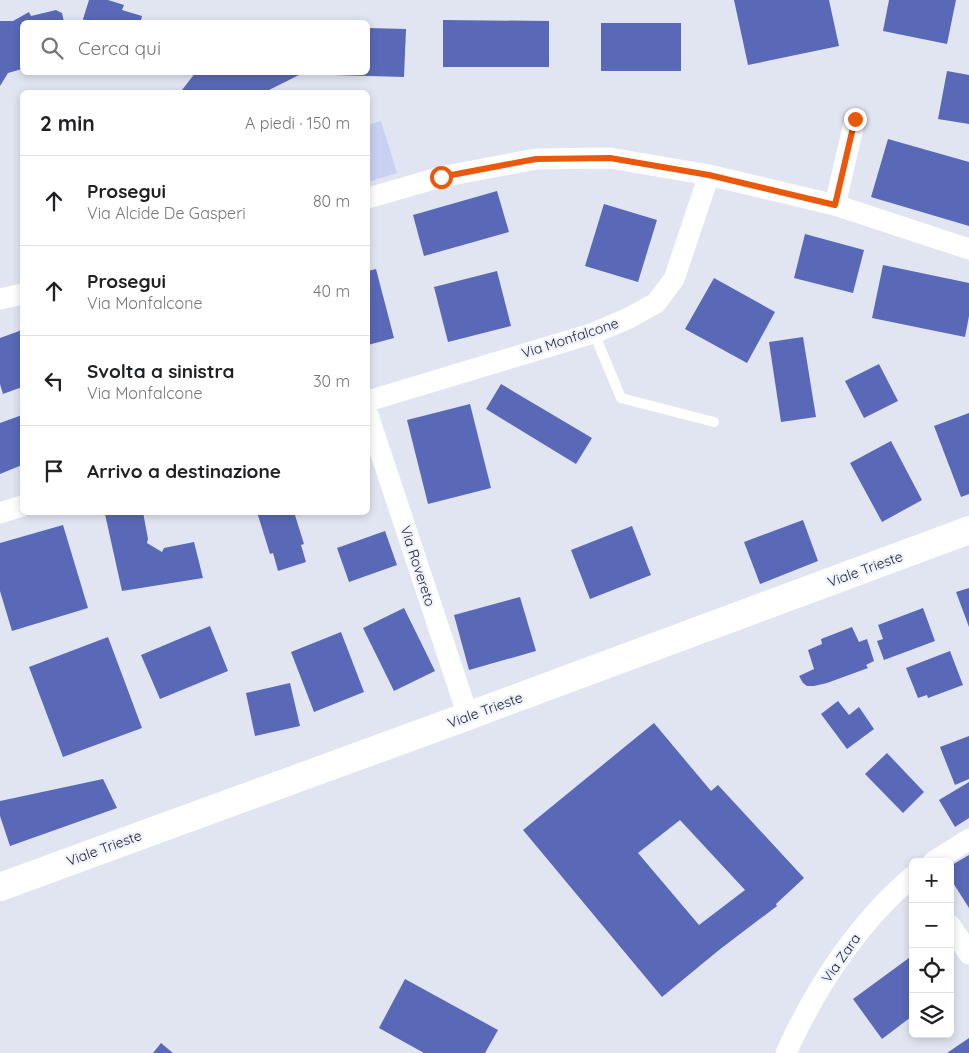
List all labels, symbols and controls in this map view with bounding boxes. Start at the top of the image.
search box [20,20,370,75]
icon: search [38,34,66,62]
text: Cerca qui [78,36,161,60]
route end [844,108,867,131]
text: 2 min [40,110,95,136]
text: A piedi · 150 m [245,113,350,133]
route start [430,166,453,189]
text: Prosegui [87,179,166,203]
icon: ahead [40,187,68,215]
text: 80 m [313,191,350,211]
text: Via Alcide De Gasperi [87,203,246,223]
text: Prosegui [87,269,166,293]
icon: ahead [40,277,68,305]
text: 40 m [313,281,350,301]
text: Via Monfalcone [87,293,203,313]
street label: Via Monfalcone [519,314,621,362]
text: Svolta a sinistra [87,359,234,383]
icon: left [40,367,68,395]
text: 30 m [313,371,350,391]
text: Via Monfalcone [87,383,203,403]
icon: arrive [40,457,68,485]
text: Arrivo a destinazione [87,459,281,483]
street label: Via Rovereto [397,523,439,609]
street label: Viale Trieste [825,547,905,591]
street label: Viale Trieste [445,688,525,732]
street label: Viale Trieste [64,826,144,870]
map controls [909,858,954,1038]
button: + [909,858,954,903]
button: − [909,903,954,948]
street label: Via Zara [818,930,864,986]
button: locate [909,948,954,993]
button: layers [909,993,954,1038]

